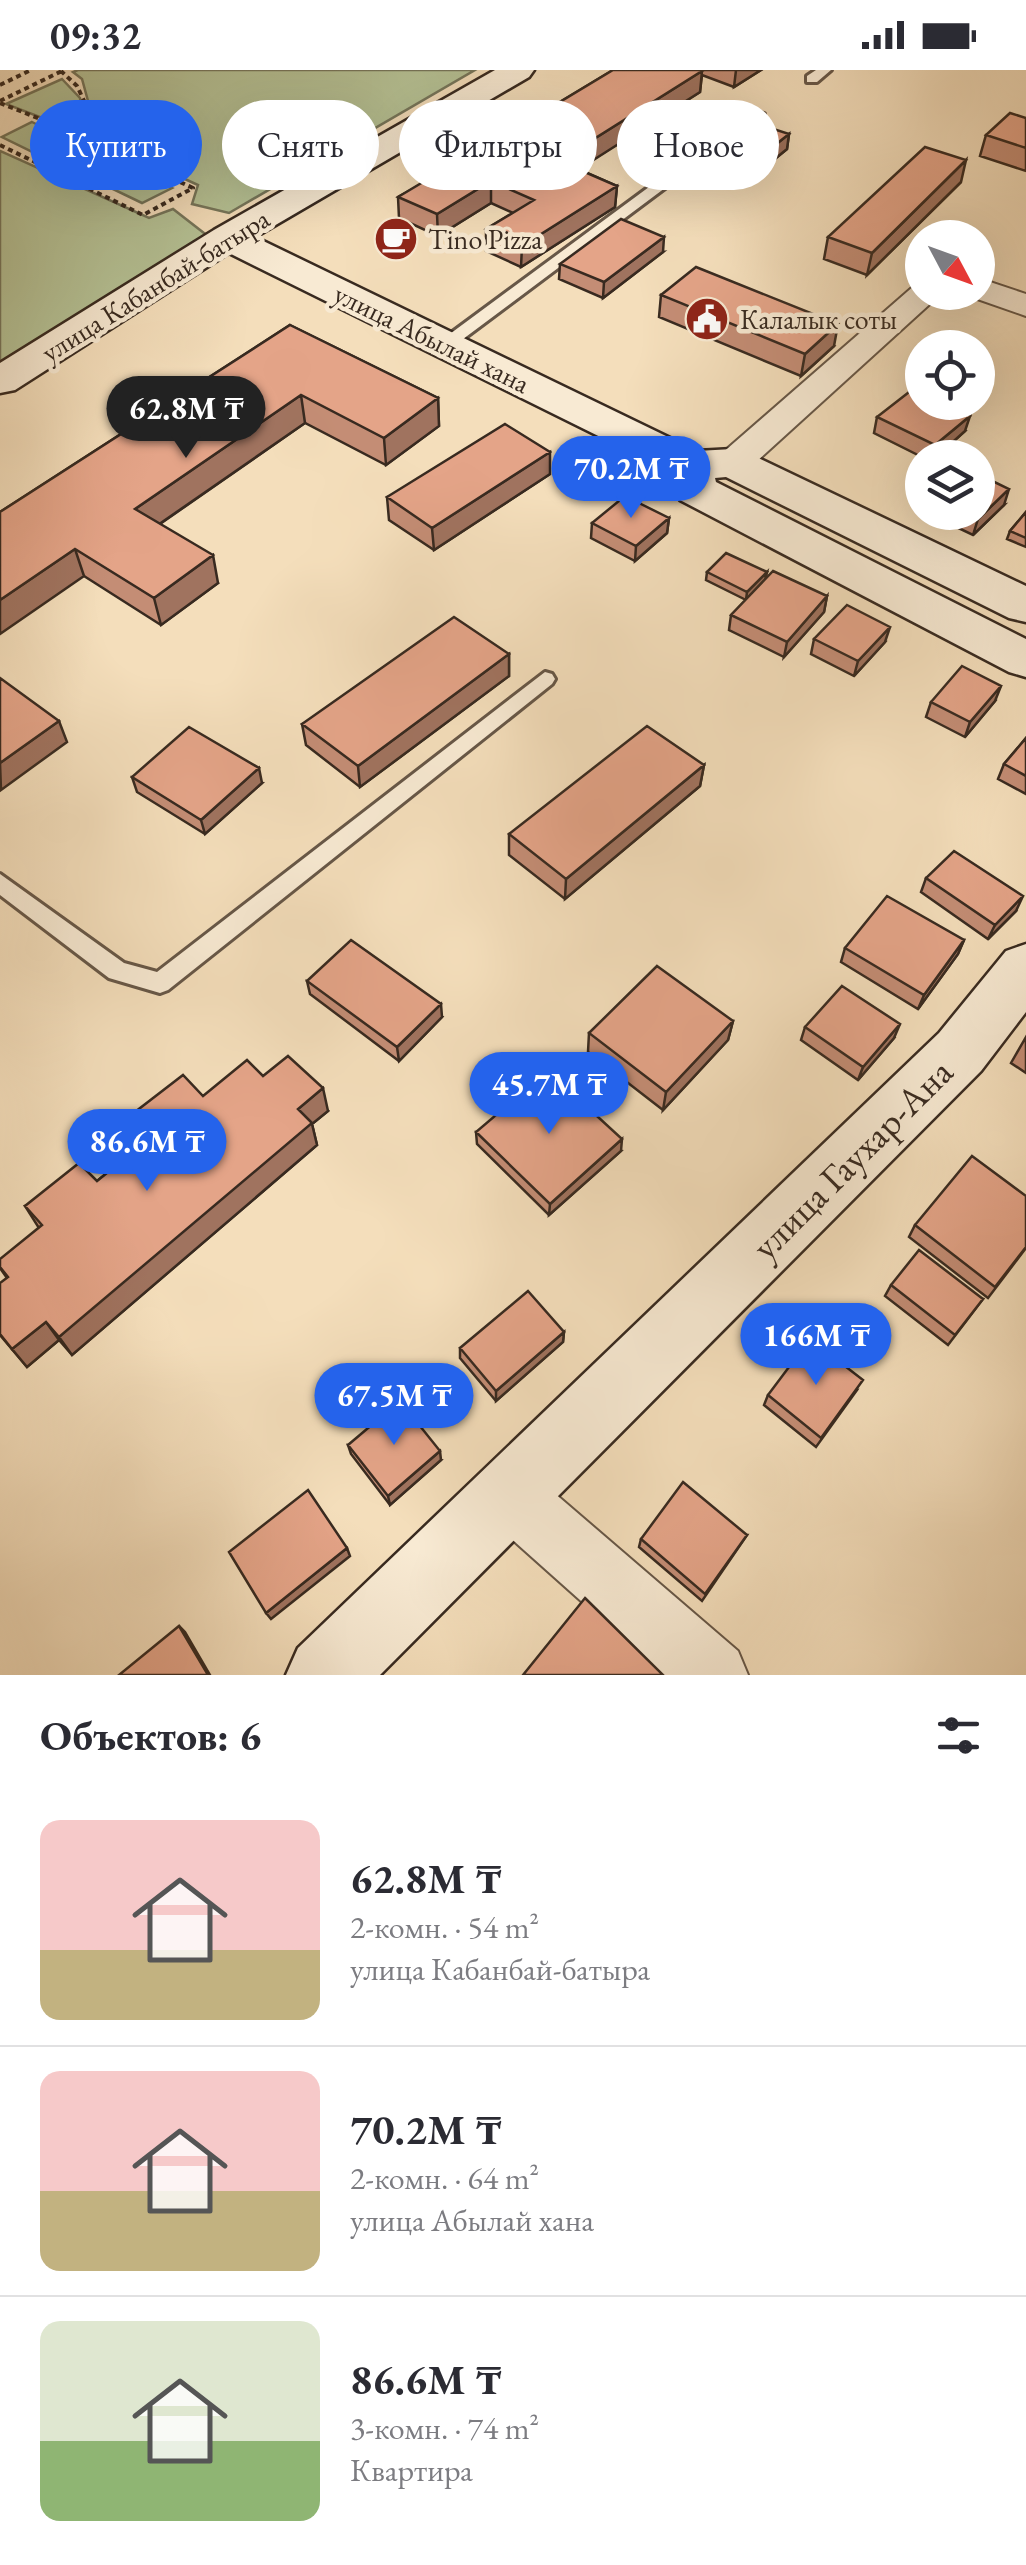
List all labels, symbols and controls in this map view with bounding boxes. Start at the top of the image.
text: 09:32 [50,11,141,60]
chip: Купить [30,100,202,190]
chip: Снять [222,100,379,190]
chip: Фильтры [399,100,597,190]
chip: Новое [617,100,779,190]
street label: улица Кабанбай-батыра [34,200,277,370]
cafe icon: Tino Pizza [373,216,419,262]
north arrow [905,220,995,310]
map controls [905,220,995,530]
place label: Tino Pizza [428,221,543,257]
street label: улица Абылай хана [328,275,537,401]
public building icon: Калалык соты [684,296,730,342]
place label: Калалык соты [740,301,897,337]
button: locate [905,330,995,420]
pin: 62.8M ₸ [94,376,278,461]
text: 62.8M ₸ [128,387,244,429]
pin: 70.2M ₸ [539,436,723,521]
button: layers [905,440,995,530]
text: 70.2M ₸ [573,447,689,489]
street label: улица Гаухар-Ана [740,1047,963,1270]
pin: 45.7M ₸ [457,1052,641,1137]
text: 45.7M ₸ [491,1063,607,1105]
pin: 86.6M ₸ [55,1109,239,1194]
text: 86.6M ₸ [89,1120,205,1162]
pin: 166M ₸ [735,1303,897,1388]
text: 166M ₸ [762,1314,870,1356]
pin: 67.5M ₸ [302,1363,486,1448]
text: 67.5M ₸ [336,1374,452,1416]
text: Объектов: 6 [40,1708,261,1763]
icon: filters [931,1708,986,1763]
text: 62.8M ₸ [350,1851,501,1906]
icon: home [120,1860,240,1980]
text: 2-комн. · 54 m² [350,1906,539,1948]
text: улица Кабанбай-батыра [350,1948,650,1990]
text: 70.2M ₸ [350,2102,501,2157]
icon: home [120,2111,240,2231]
text: 2-комн. · 64 m² [350,2157,539,2199]
text: улица Абылай хана [350,2199,594,2241]
text: 86.6M ₸ [350,2352,501,2407]
icon: home [120,2361,240,2481]
text: 3-комн. · 74 m² [350,2407,539,2449]
text: Квартира [350,2449,473,2491]

